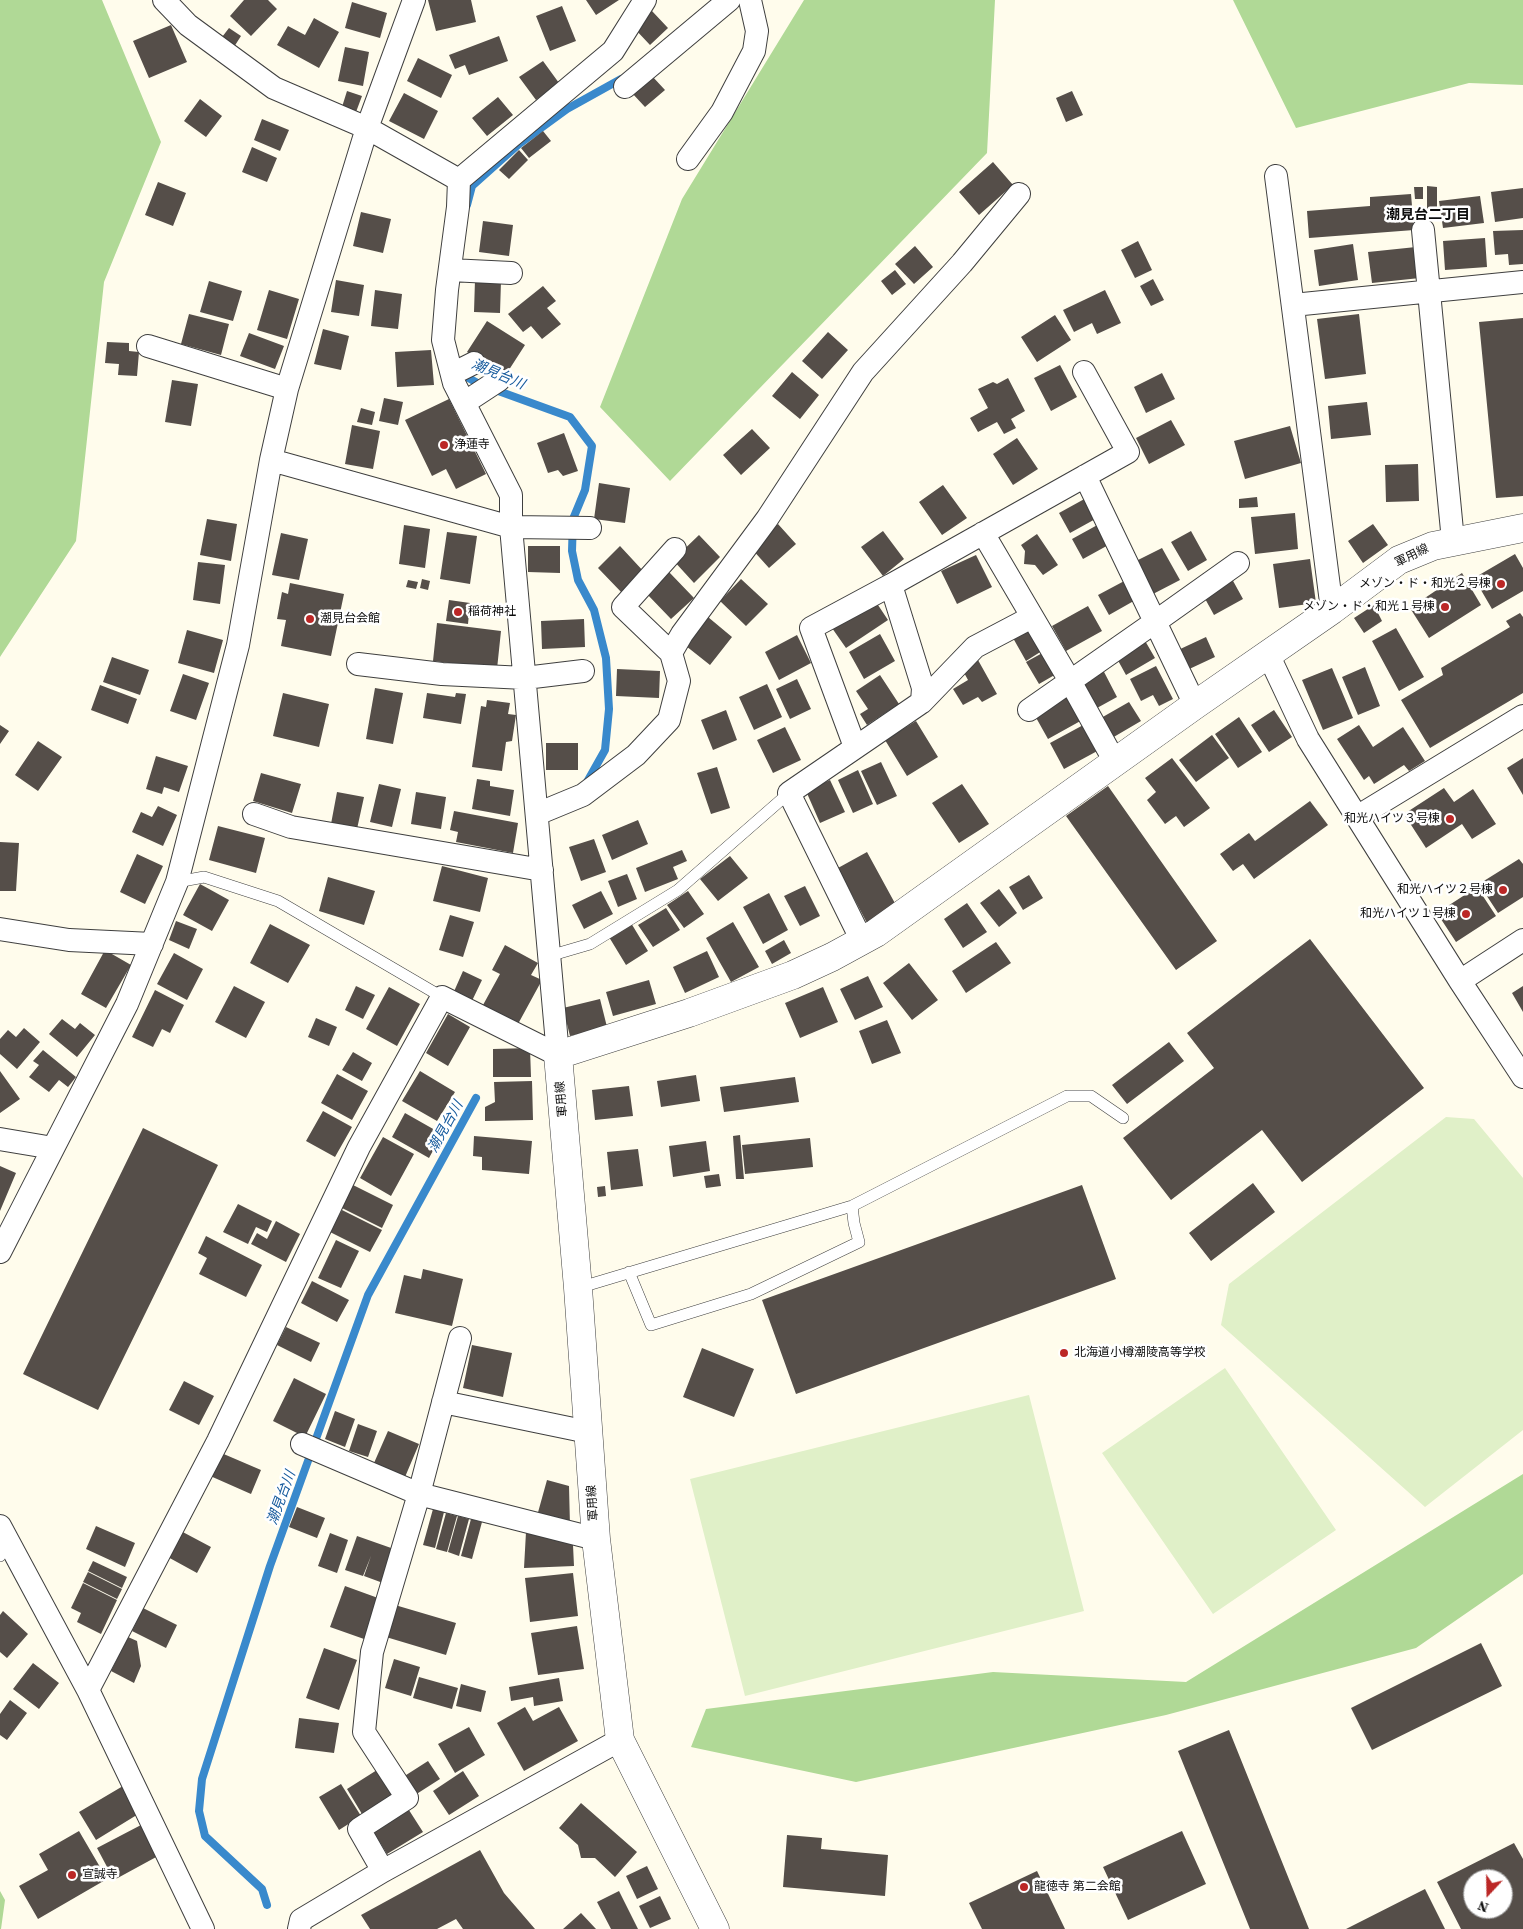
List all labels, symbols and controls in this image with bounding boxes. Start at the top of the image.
district label: 潮見台二丁目 [1386,207,1470,223]
water label: 潮見台川 [469,356,527,394]
place label: 浄蓮寺 [454,438,490,452]
marker: 浄蓮寺 [438,439,450,451]
street label: 軍用線 [1393,542,1431,570]
place label: メゾン・ド・和光２号棟 [1359,577,1491,591]
marker: メゾン・ド・和光２号棟 [1495,578,1507,590]
place label: メゾン・ド・和光１号棟 [1303,600,1435,614]
marker: メゾン・ド・和光１号棟 [1439,601,1451,613]
place label: 稲荷神社 [468,605,516,619]
marker: 稲荷神社 [452,606,464,618]
place label: 潮見台会館 [320,612,380,626]
marker: 潮見台会館 [304,613,316,625]
place label: 和光ハイツ３号棟 [1344,812,1440,826]
marker: 和光ハイツ３号棟 [1444,813,1456,825]
place label: 和光ハイツ２号棟 [1397,883,1493,897]
marker: 和光ハイツ２号棟 [1497,884,1509,896]
place label: 和光ハイツ１号棟 [1360,907,1456,921]
marker: 和光ハイツ１号棟 [1460,908,1472,920]
street label: 軍用線 [553,1080,571,1118]
water label: 潮見台川 [425,1098,467,1156]
place label: 北海道小樽潮陵高等学校 [1074,1346,1206,1360]
marker: 北海道小樽潮陵高等学校 [1058,1347,1070,1359]
water label: 潮見台川 [265,1469,299,1527]
street label: 軍用線 [585,1485,601,1521]
place label: 宣誠寺 [82,1868,118,1882]
marker: 宣誠寺 [66,1869,78,1881]
north arrow [1463,1869,1513,1919]
place label: 龍徳寺 第二会館 [1034,1880,1121,1894]
marker: 龍徳寺 第二会館 [1018,1881,1030,1893]
text: N [1475,1896,1491,1918]

